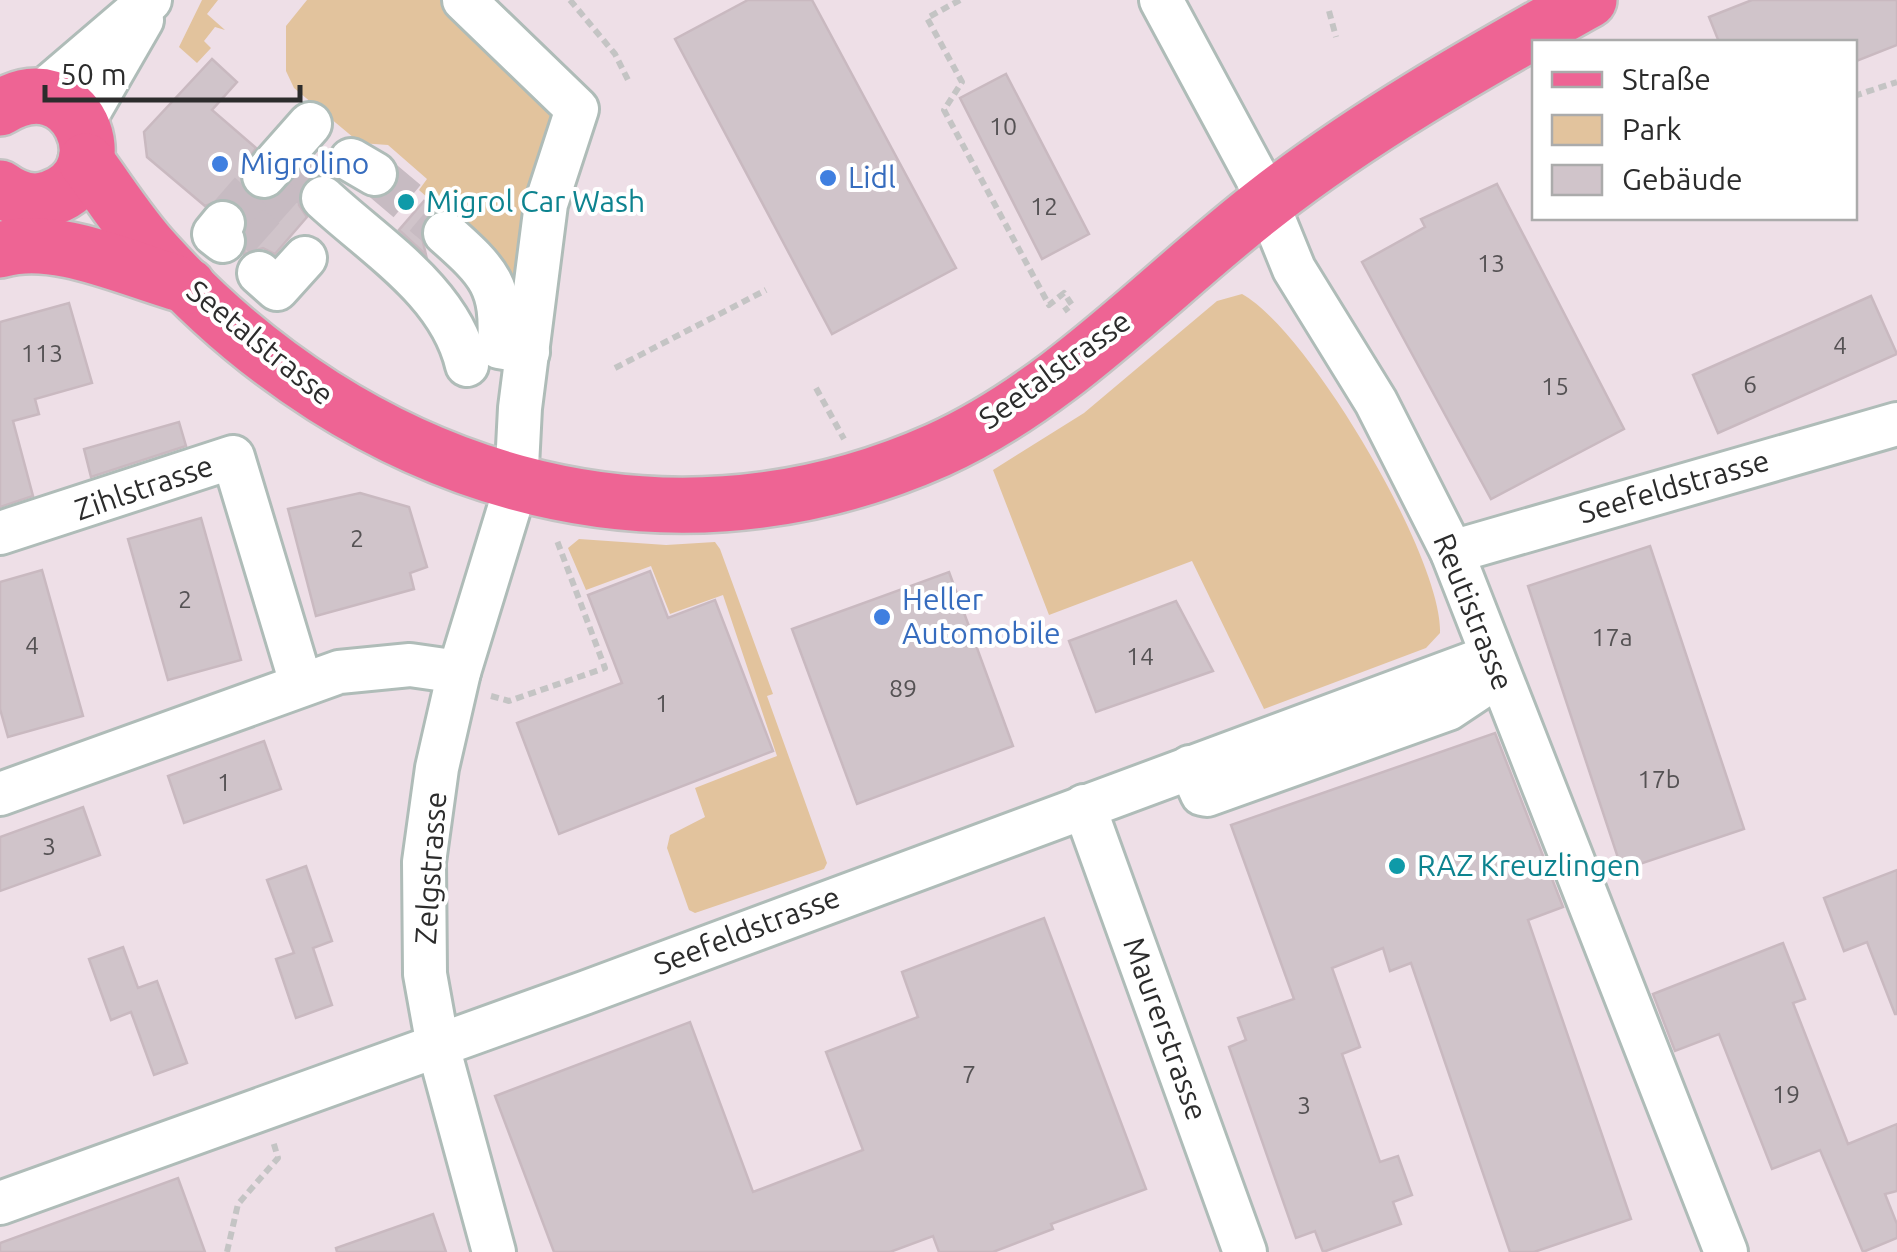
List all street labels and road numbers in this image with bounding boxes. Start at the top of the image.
street label: Seetalstrasse [181,273,341,411]
street label: Seetalstrasse [972,303,1136,435]
street label: Seefeldstrasse [1575,443,1773,529]
street label: Zihlstrasse [70,448,217,527]
street label: Reutistrasse [1427,528,1521,695]
street label: Zelgstrasse [408,791,452,945]
street label: Seefeldstrasse [649,879,844,981]
street label: Maurerstrasse [1117,933,1215,1125]

